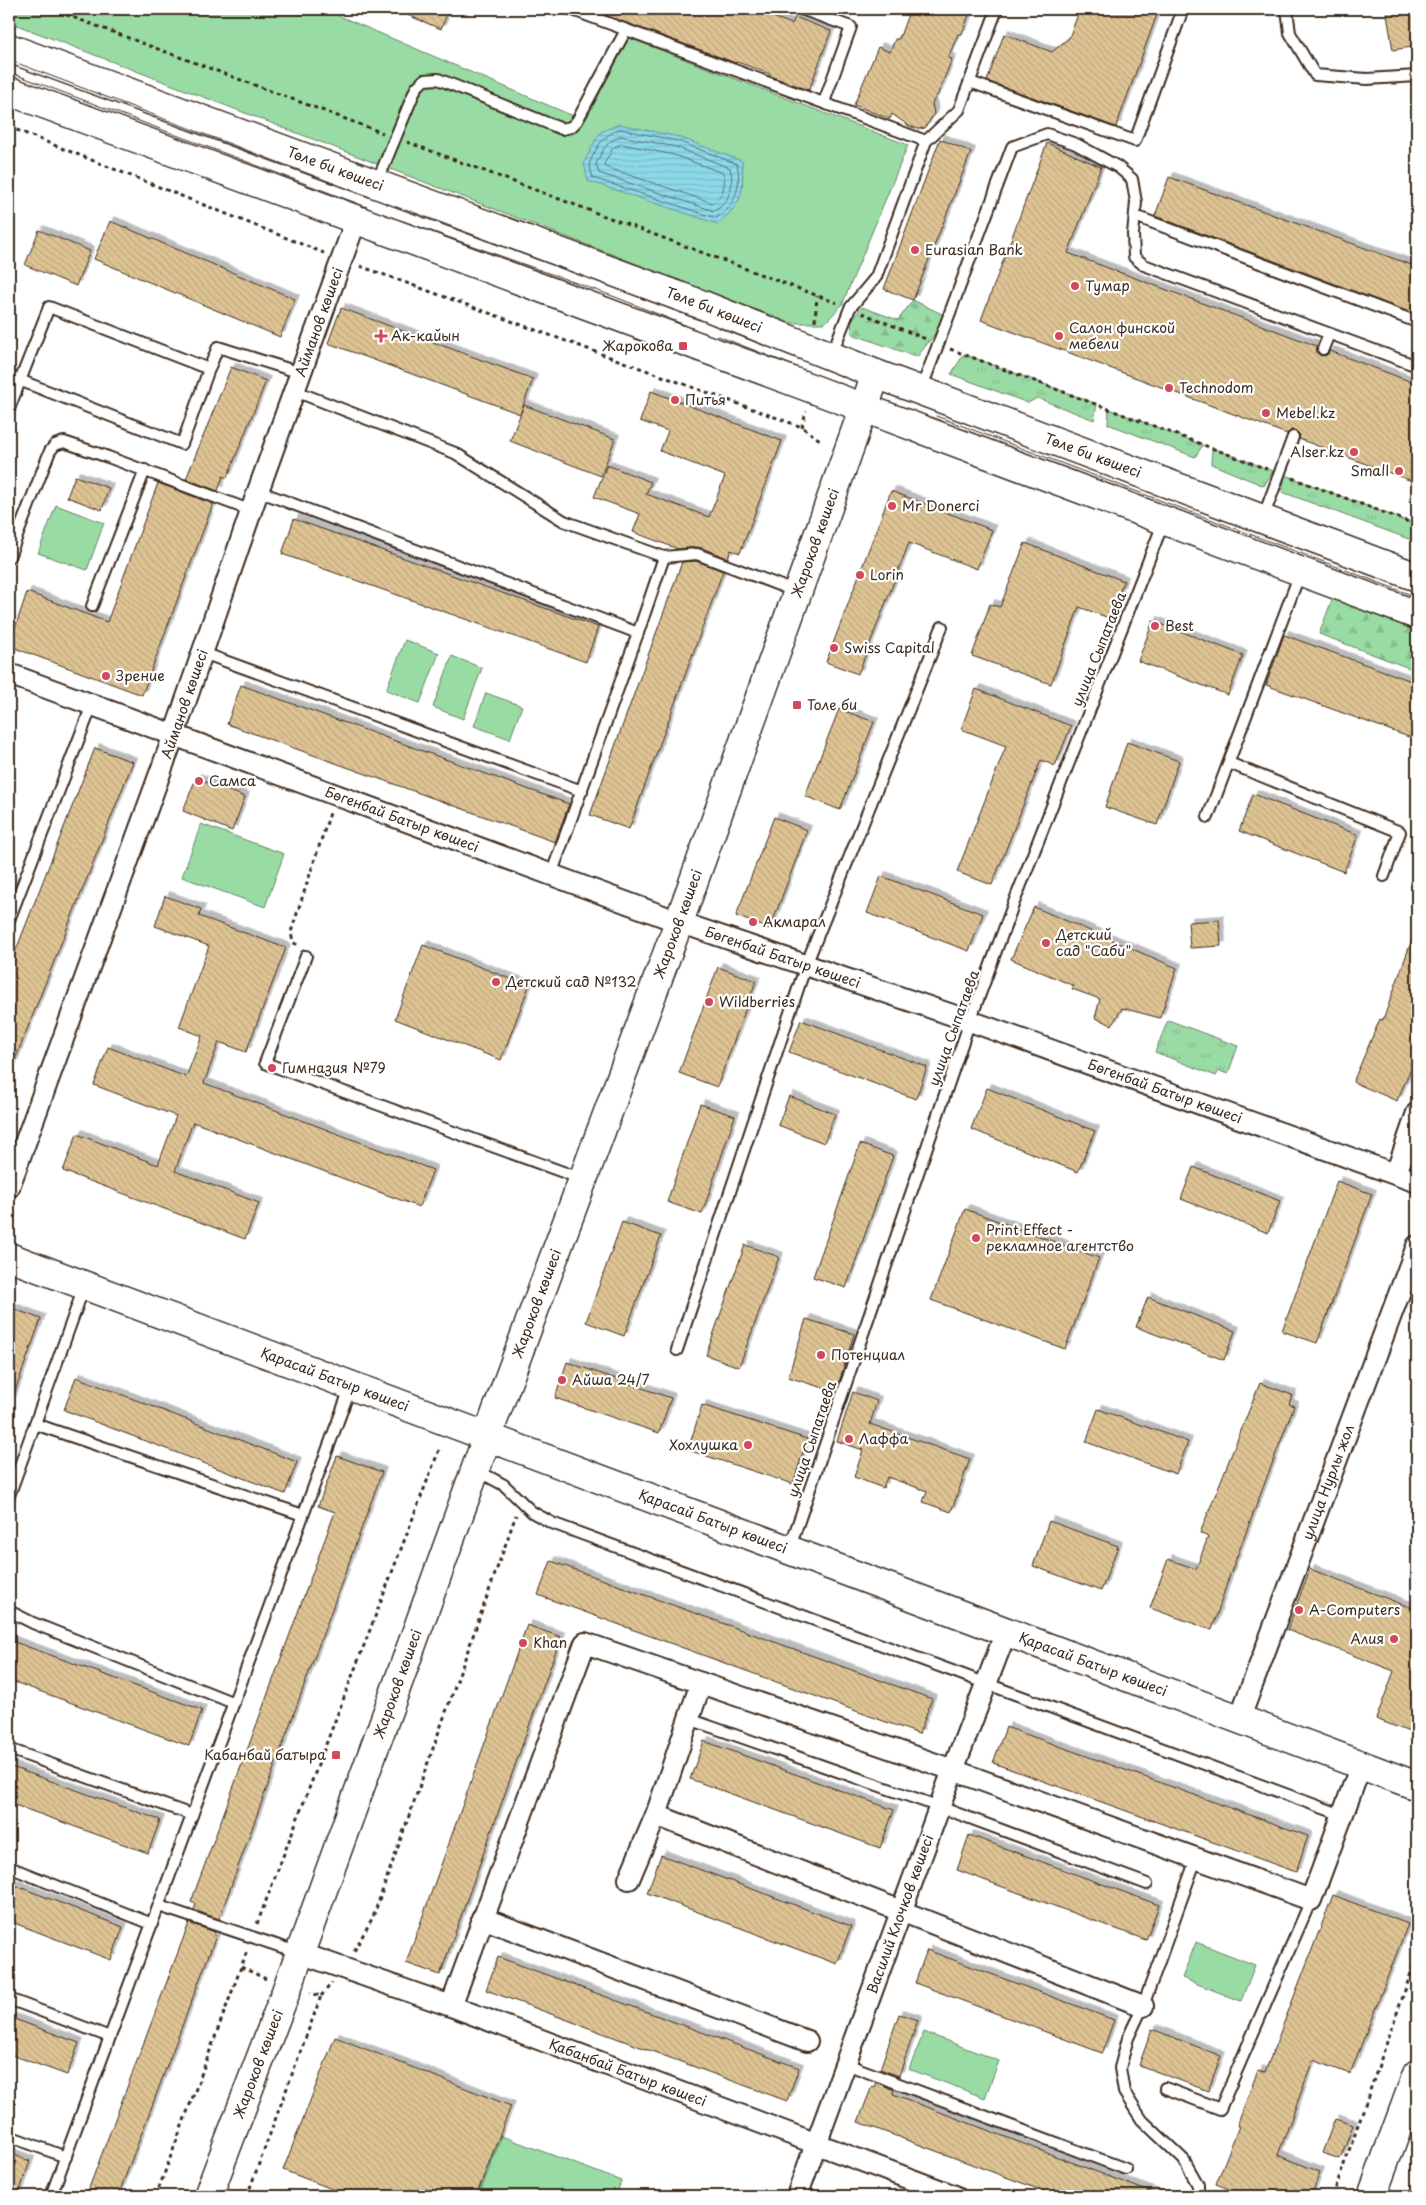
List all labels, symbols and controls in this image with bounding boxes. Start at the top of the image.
street label: Төле би көшесі [284,141,387,196]
place label: Eurasian Bank [925,239,1024,260]
marker: Eurasian Bank [909,244,921,256]
street label: Айманов көшесі [289,264,348,379]
place label: Тумар [1085,275,1130,296]
marker: Тумар [1069,280,1081,292]
street label: Төле би көшесі [663,281,765,338]
place label: Салон финской мебели [1069,317,1175,354]
place label: Ак-кайын [391,325,460,346]
marker: Ак-кайын [375,330,387,342]
marker: Салон финской мебели [1053,330,1065,342]
place label: Жарокова [602,335,673,356]
marker: Жарокова [677,340,689,352]
place label: Technodom [1179,377,1253,398]
marker: Technodom [1163,382,1175,394]
place label: Питья [685,389,726,410]
marker: Питья [669,394,681,406]
place label: Mebel.kz [1276,402,1335,423]
marker: Mebel.kz [1260,407,1272,419]
street label: Төле би көшесі [1042,427,1144,483]
place label: Alser.kz [1290,441,1344,462]
marker: Alser.kz [1348,446,1360,458]
place label: Small [1350,460,1389,481]
marker: Small [1393,465,1405,477]
street label: Жароков көшесі [785,485,844,601]
place label: Mr Donerci [902,495,980,516]
marker: Mr Donerci [886,500,898,512]
place label: Lorin [870,564,904,585]
marker: Lorin [854,569,866,581]
street label: улица Сыпатаева [1066,588,1131,709]
place label: Best [1165,615,1194,636]
marker: Best [1149,620,1161,632]
place label: Swiss Capital [844,637,935,658]
marker: Swiss Capital [828,642,840,654]
street label: Айманов көшесі [155,646,213,762]
place label: Зрение [116,665,165,686]
marker: Зрение [100,670,112,682]
place label: Толе би [807,694,857,715]
marker: Толе би [791,699,803,711]
place label: Самса [209,770,256,791]
marker: Самса [193,775,205,787]
street label: Бөгенбай Батыр көшесі [322,781,482,857]
street label: Жароков көшесі [648,866,707,981]
place label: Акмарал [763,911,826,932]
marker: Акмарал [747,916,759,928]
street label: Бөгенбай Батыр көшесі [702,921,863,993]
place label: Детский сад "Саби" [1055,924,1131,961]
marker: Детский сад "Саби" [1040,937,1052,949]
street label: улица Сыпатаева [923,967,984,1089]
place label: Детский сад №132 [505,971,637,992]
marker: Детский сад №132 [490,976,502,988]
place label: Wildberries [719,991,795,1012]
marker: Wildberries [703,996,715,1008]
street label: Бөгенбай Батыр көшесі [1085,1053,1245,1128]
place label: Гимназия №79 [282,1057,386,1078]
marker: Гимназия №79 [266,1062,278,1074]
place label: Print Effect - рекламное агентство [986,1219,1134,1256]
marker: Print Effect - рекламное агентство [970,1232,982,1244]
street label: Жароков көшесі [506,1246,566,1361]
street label: Қарасай Батыр көшесі [258,1341,412,1416]
place label: Потенциал [831,1344,905,1365]
marker: Потенциал [815,1349,827,1361]
place label: Айша 24/7 [572,1369,650,1390]
marker: Айша 24/7 [556,1374,568,1386]
street label: улица Сыпатаева [782,1377,841,1500]
street label: улица Нурлы жол [1297,1421,1359,1543]
place label: Лаффа [859,1428,909,1449]
marker: Лаффа [843,1433,855,1445]
place label: Хохлушка [669,1434,738,1455]
marker: Хохлушка [742,1439,754,1451]
street label: Қарасай Батыр көшесі [636,1484,790,1558]
place label: A-Computers [1309,1599,1400,1620]
marker: A-Computers [1293,1604,1305,1616]
street label: Жароков көшесі [368,1626,427,1741]
street label: Қарасай Батыр көшесі [1016,1626,1170,1701]
place label: Алия [1350,1628,1384,1649]
place label: Khan [533,1632,567,1653]
marker: Алия [1388,1633,1400,1645]
marker: Khan [517,1637,529,1649]
place label: Кабанбай батыра [204,1744,326,1765]
marker: Кабанбай батыра [330,1749,342,1761]
street label: Василий Клочков көшесі [861,1832,938,1997]
street label: Жароков көшесі [227,2007,288,2122]
street label: Қабанбай Батыр көшесі [546,2033,710,2111]

